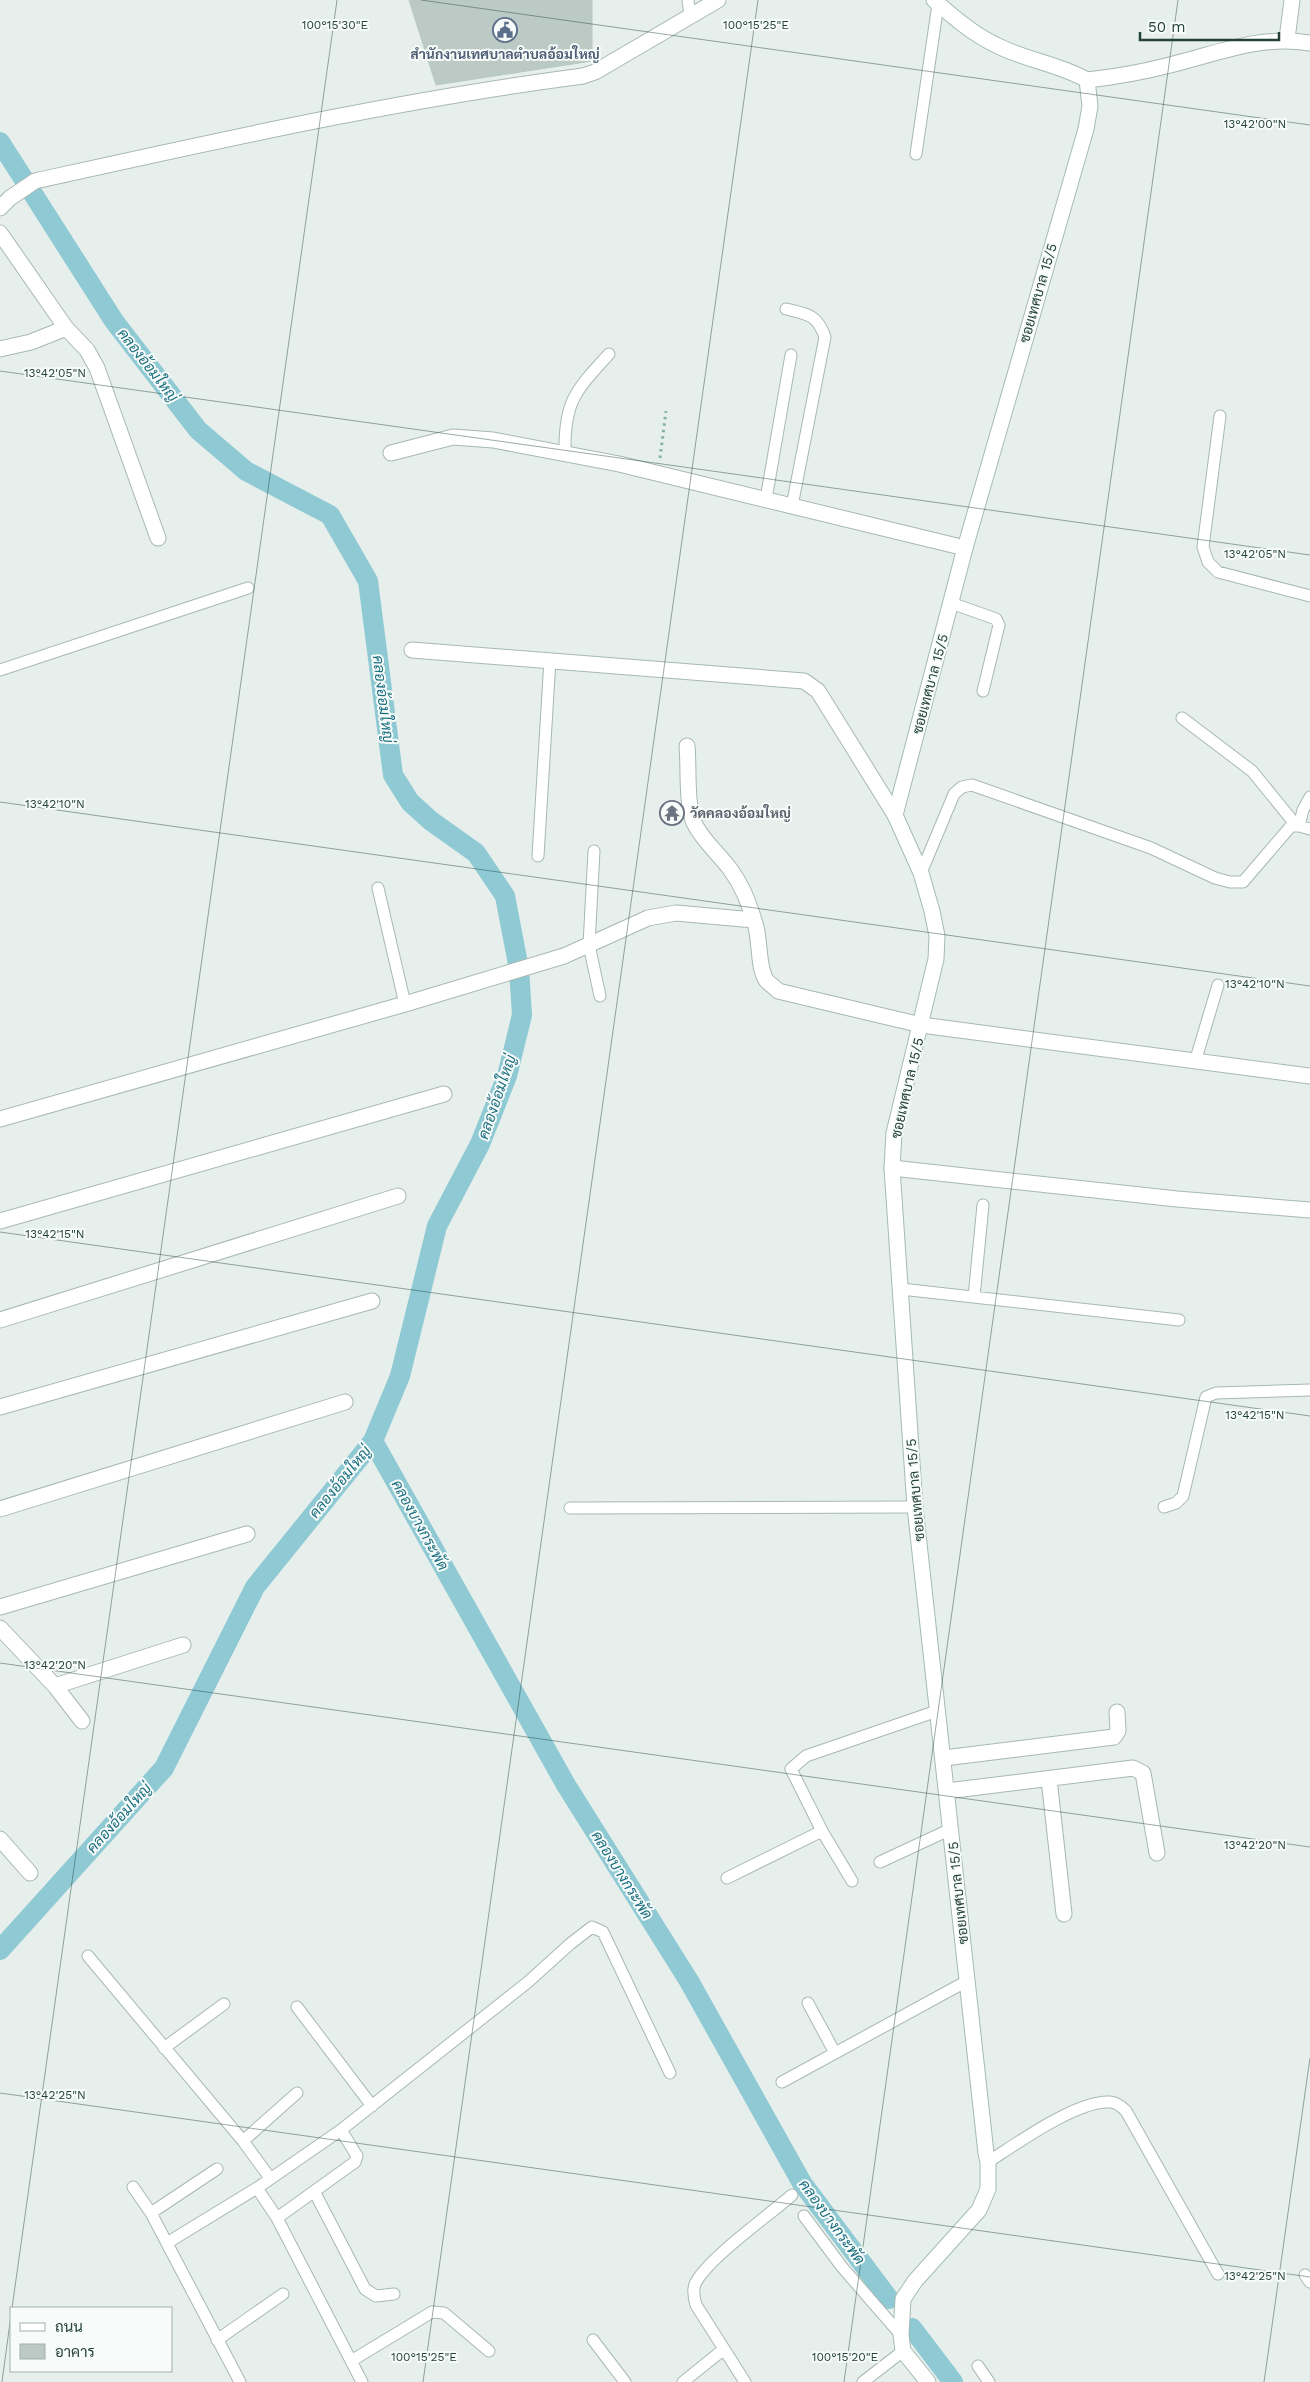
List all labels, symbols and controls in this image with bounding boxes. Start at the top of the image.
scale bar [1140,10,1279,42]
public building icon: สำนักงานเทศบาลตำบลอ้อมใหญ่ [492,17,518,43]
text: 100°15'30"E [302,18,369,32]
text: 100°15'25"E [723,18,789,32]
text: 50 m [1148,18,1185,36]
place label: สำนักงานเทศบาลตำบลอ้อมใหญ่ [410,45,600,63]
text: 13°42'00"N [1224,117,1286,131]
street label: ซอยเทศบาล 15/5 [1016,241,1060,345]
water label: คลองอ้อมใหญ่ [114,324,184,406]
text: 13°42'05"N [24,366,86,380]
text: 13°42'05"N [1224,547,1286,561]
street label: ซอยเทศบาล 15/5 [909,632,951,736]
water label: คลองอ้อมใหญ่ [369,654,398,745]
text: 13°42'10"N [25,797,85,811]
temple icon: วัดคลองอ้อมใหญ่ [659,800,685,826]
place label: วัดคลองอ้อมใหญ่ [690,804,791,822]
text: 13°42'10"N [1225,977,1285,991]
street label: ซอยเทศบาล 15/5 [888,1036,926,1140]
water label: คลองอ้อมใหญ่ [473,1051,520,1142]
text: 13°42'15"N [25,1227,85,1241]
text: 13°42'15"N [1225,1408,1285,1422]
street label: ซอยเทศบาล 15/5 [903,1438,927,1542]
water label: คลองอ้อมใหญ่ [305,1441,375,1522]
water label: คลองบางกระพัด [388,1477,452,1574]
text: 13°42'20"N [24,1658,86,1672]
water label: คลองอ้อมใหญ่ [82,1778,156,1857]
water label: คลองบางกระพัด [588,1828,656,1923]
text: 13°42'20"N [1224,1838,1286,1852]
street label: ซอยเทศบาล 15/5 [945,1841,971,1945]
text: 13°42'25"N [24,2088,86,2102]
water label: คลองบางกระพัด [795,2176,869,2268]
text: 13°42'25"N [1224,2269,1286,2283]
legend [10,2307,172,2372]
text: ถนน [55,2318,83,2336]
text: อาคาร [55,2343,95,2361]
text: 100°15'25"E [391,2350,457,2364]
text: 100°15'20"E [812,2350,879,2364]

